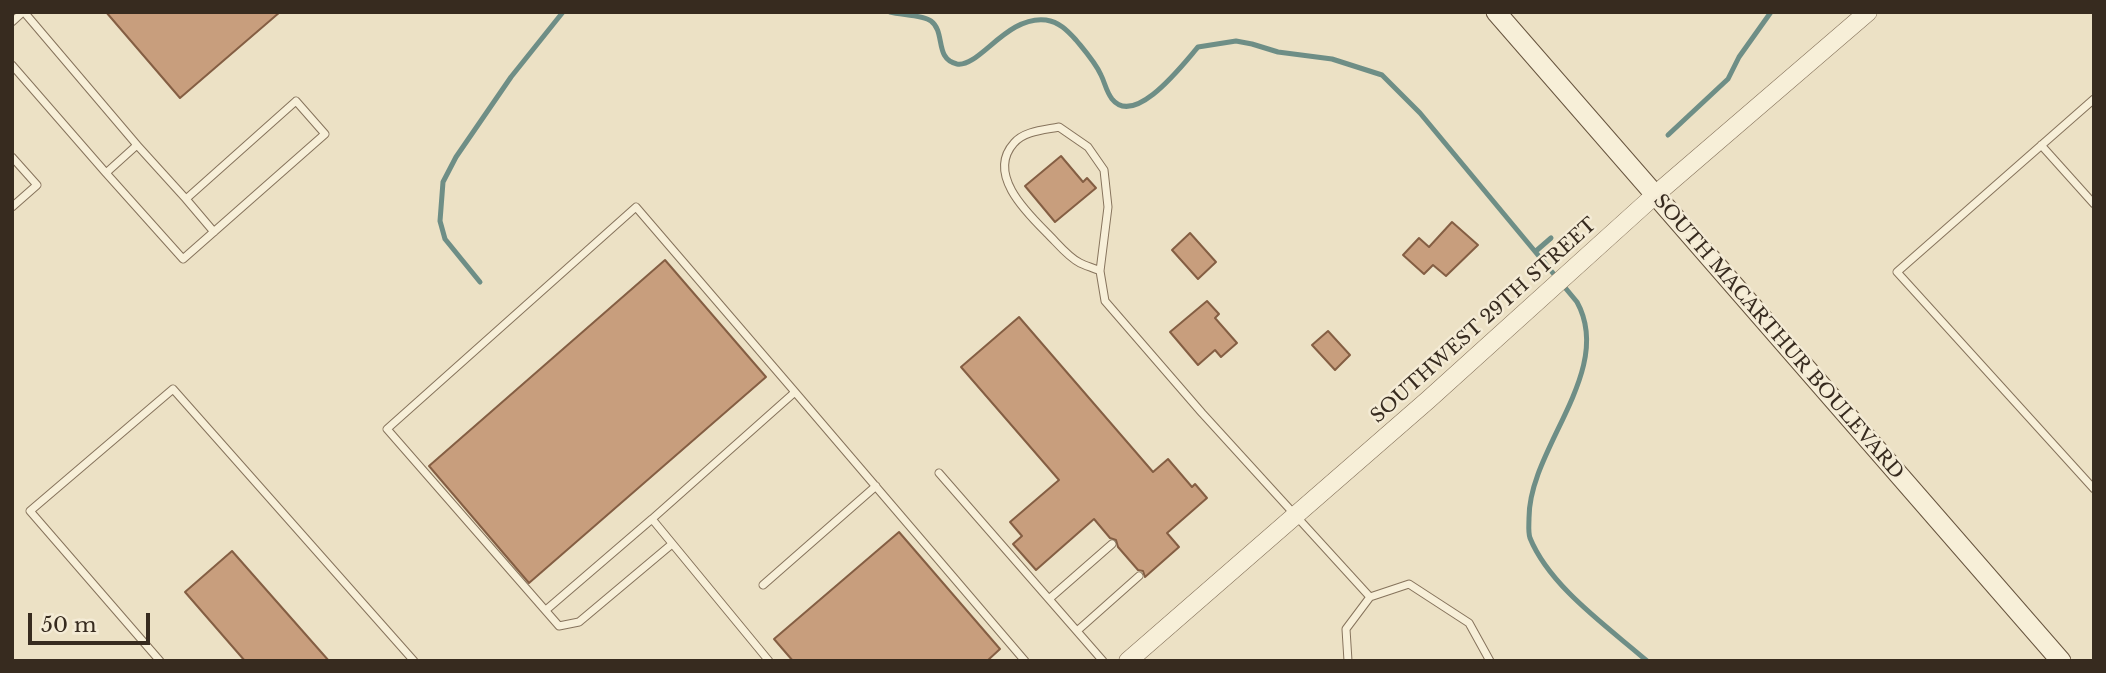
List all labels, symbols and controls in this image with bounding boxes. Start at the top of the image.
street label: SOUTH MACARTHUR BOULEVARD [1648,190,1908,484]
street label: SOUTHWEST 29TH STREET [1367,214,1601,428]
scale bar [32,600,154,644]
text: 50 m [41,612,96,638]

